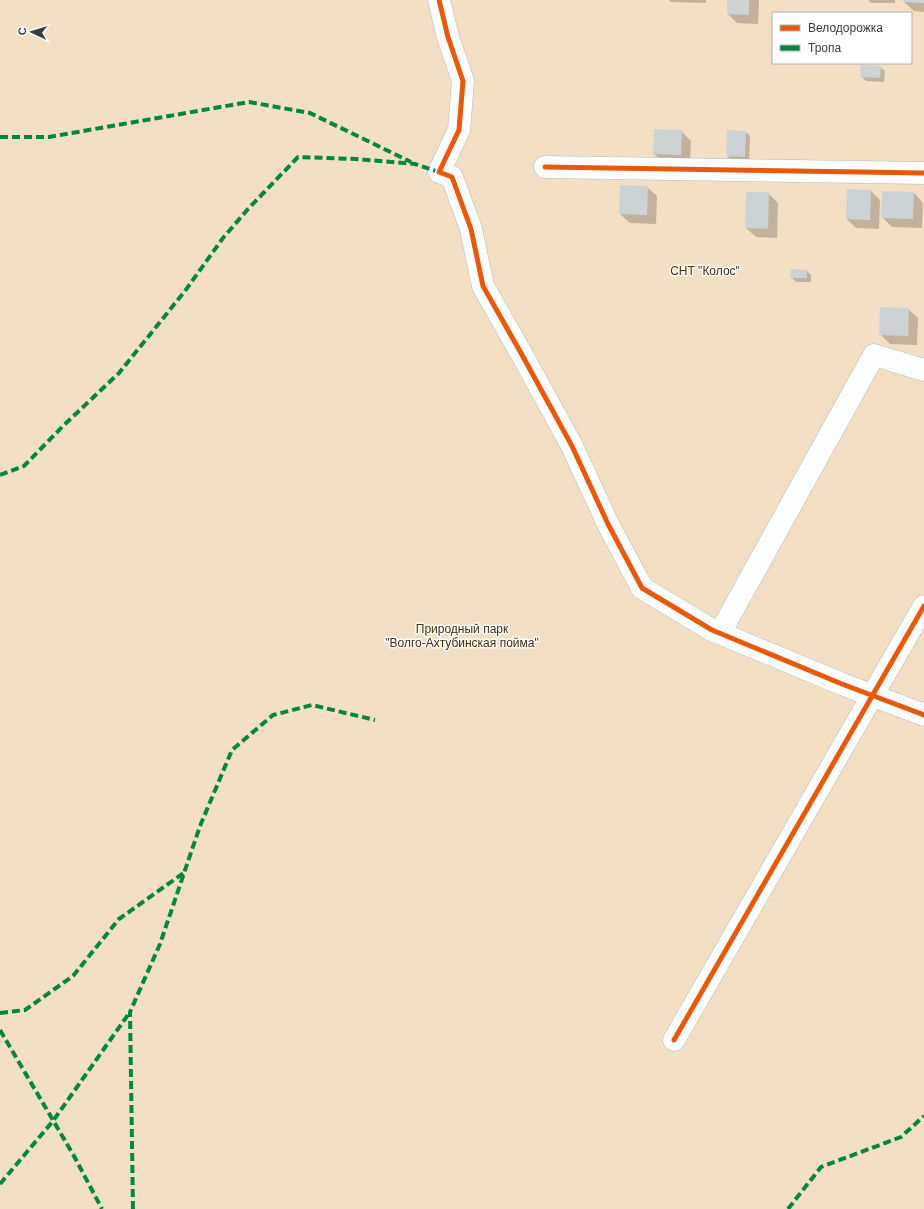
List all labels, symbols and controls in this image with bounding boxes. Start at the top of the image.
north arrow [12,12,52,52]
legend [772,12,912,64]
text: Велодорожка [808,21,883,35]
text: С [16,27,28,36]
text: Тропа [808,41,842,55]
park label: СНТ "Колос" [670,264,740,278]
park label: Природный парк "Волго-Ахтубинская пойма" [385,622,539,650]

